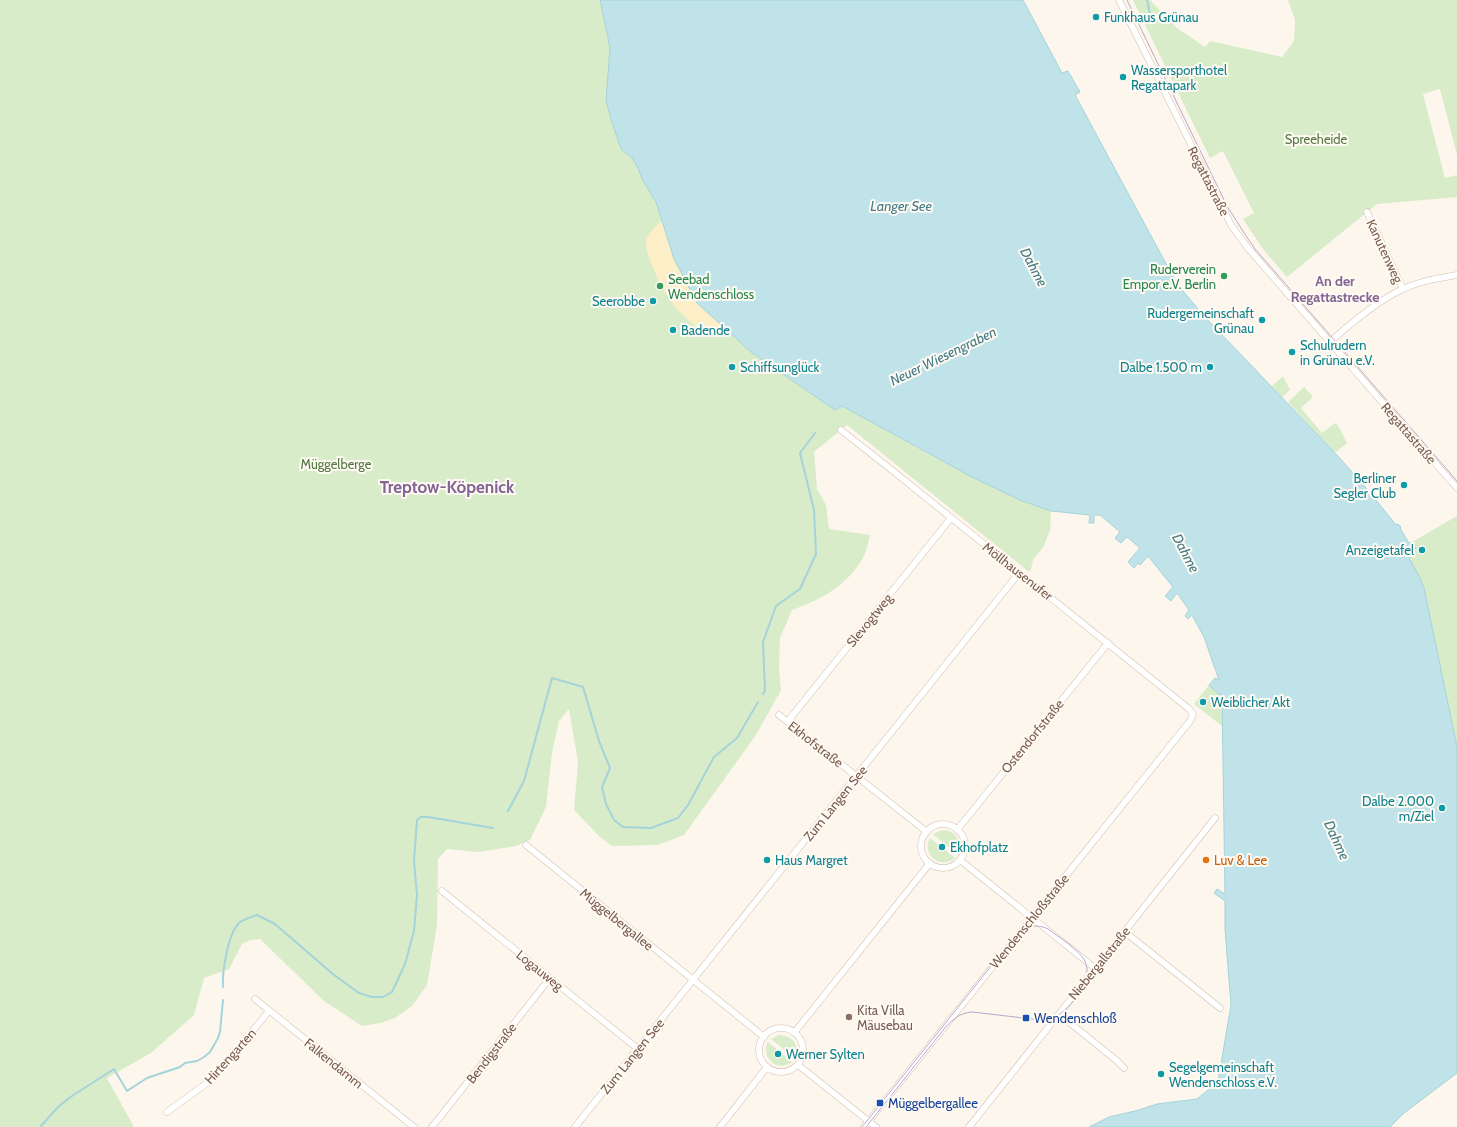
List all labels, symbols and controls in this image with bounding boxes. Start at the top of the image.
place label: Funkhaus Grünau [1104,9,1199,25]
marker: Funkhaus Grünau [1091,12,1101,22]
place label: Wassersporthotel Regattapark [1131,62,1227,93]
marker: Wassersporthotel Regattapark [1118,72,1128,82]
park label: Spreeheide [1285,131,1348,147]
street label: Regattastraße [1185,144,1234,219]
water label: Langer See [870,197,932,215]
street label: Kanutenweg [1363,217,1407,286]
water label: Dahme [1016,244,1052,290]
place label: Ruderverein Empor e.V. Berlin [1123,261,1216,292]
place label: Seebad Wendenschloss [668,271,755,302]
marker: Ruderverein Empor e.V. Berlin [1219,271,1229,281]
district label: An der Regattastrecke [1291,272,1379,306]
marker: Seebad Wendenschloss [655,281,665,291]
place label: Seerobbe [592,293,645,309]
marker: Seerobbe [648,296,658,306]
place label: Rudergemeinschaft Grünau [1147,305,1255,336]
marker: Rudergemeinschaft Grünau [1257,315,1267,325]
place label: Badende [681,322,730,338]
water label: Neuer Wiesengraben [887,322,999,390]
marker: Badende [668,325,678,335]
place label: Schulrudern in Grünau e.V. [1300,337,1375,368]
marker: Schulrudern in Grünau e.V. [1287,347,1297,357]
place label: Schiffsunglück [740,359,820,375]
place label: Dalbe 1.500 m [1120,359,1202,375]
marker: Schiffsunglück [727,362,737,372]
marker: Dalbe 1.500 m [1205,362,1215,372]
street label: Regattastraße [1378,399,1440,467]
park label: Müggelberge [301,456,372,472]
place label: Berliner Segler Club [1333,470,1397,501]
district label: Treptow-Köpenick [380,477,515,497]
marker: Berliner Segler Club [1399,480,1409,490]
water label: Dahme [1168,530,1204,576]
street label: Möllhausenufer [980,539,1057,604]
place label: Anzeigetafel [1346,542,1414,558]
marker: Anzeigetafel [1417,545,1427,555]
street label: Slevogtweg [843,590,896,650]
place label: Weiblicher Akt [1211,694,1291,710]
street label: Ostendorfstraße [997,696,1067,776]
marker: Weiblicher Akt [1198,697,1208,707]
street label: Ekhofstraße [785,718,847,771]
street label: Zum Langen See [800,762,870,844]
place label: Dalbe 2.000 m/Ziel [1362,793,1434,824]
marker: Dalbe 2.000 m/Ziel [1437,803,1447,813]
water label: Dahme [1320,817,1354,863]
place label: Ekhofplatz [950,839,1008,855]
marker: Ekhofplatz [937,842,947,852]
place label: Haus Margret [775,852,848,868]
place label: Luv & Lee [1214,852,1267,868]
marker: Haus Margret [762,855,772,865]
marker: Luv & Lee [1201,855,1211,865]
street label: Wendenschloßstraße [986,870,1072,971]
street label: Müggelbergallee [577,884,657,954]
street label: Niebergallstraße [1065,923,1134,1003]
street label: Logauweg [513,946,567,994]
place label: Kita Villa Mäusebau [857,1002,913,1033]
place label: Wendenschloß [1034,1010,1117,1026]
marker: Kita Villa Mäusebau [844,1012,854,1022]
marker: Wendenschloß [1021,1013,1031,1023]
street label: Zum Langen See [597,1015,667,1097]
street label: Bendigstraße [462,1019,520,1086]
street label: Hirtengarten [201,1025,259,1087]
street label: Falkendamm [301,1034,367,1092]
place label: Werner Sylten [786,1046,865,1062]
marker: Werner Sylten [773,1049,783,1059]
place label: Segelgemeinschaft Wendenschloss e.V. [1169,1059,1277,1090]
marker: Segelgemeinschaft Wendenschloss e.V. [1156,1069,1166,1079]
place label: Müggelbergallee [888,1095,978,1111]
marker: Müggelbergallee [875,1098,885,1108]

